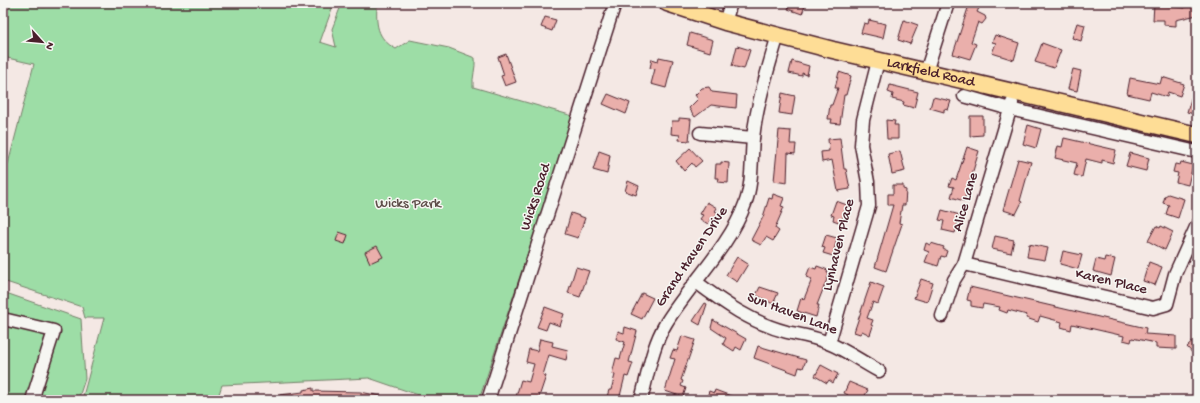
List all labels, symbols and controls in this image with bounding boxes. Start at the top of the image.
north arrow [22,22,62,62]
text: N [42,40,56,52]
street label: Larkfield Road [885,54,978,92]
street label: Wicks Road [517,160,556,233]
street label: Alice Lane [949,170,983,234]
park label: Wicks Park [375,195,442,213]
street label: Lynhaven Place [819,197,859,293]
street label: Grand Haven Drive [652,203,732,311]
street label: Karen Place [1073,265,1149,299]
street label: Sun Haven Lane [744,289,840,340]

